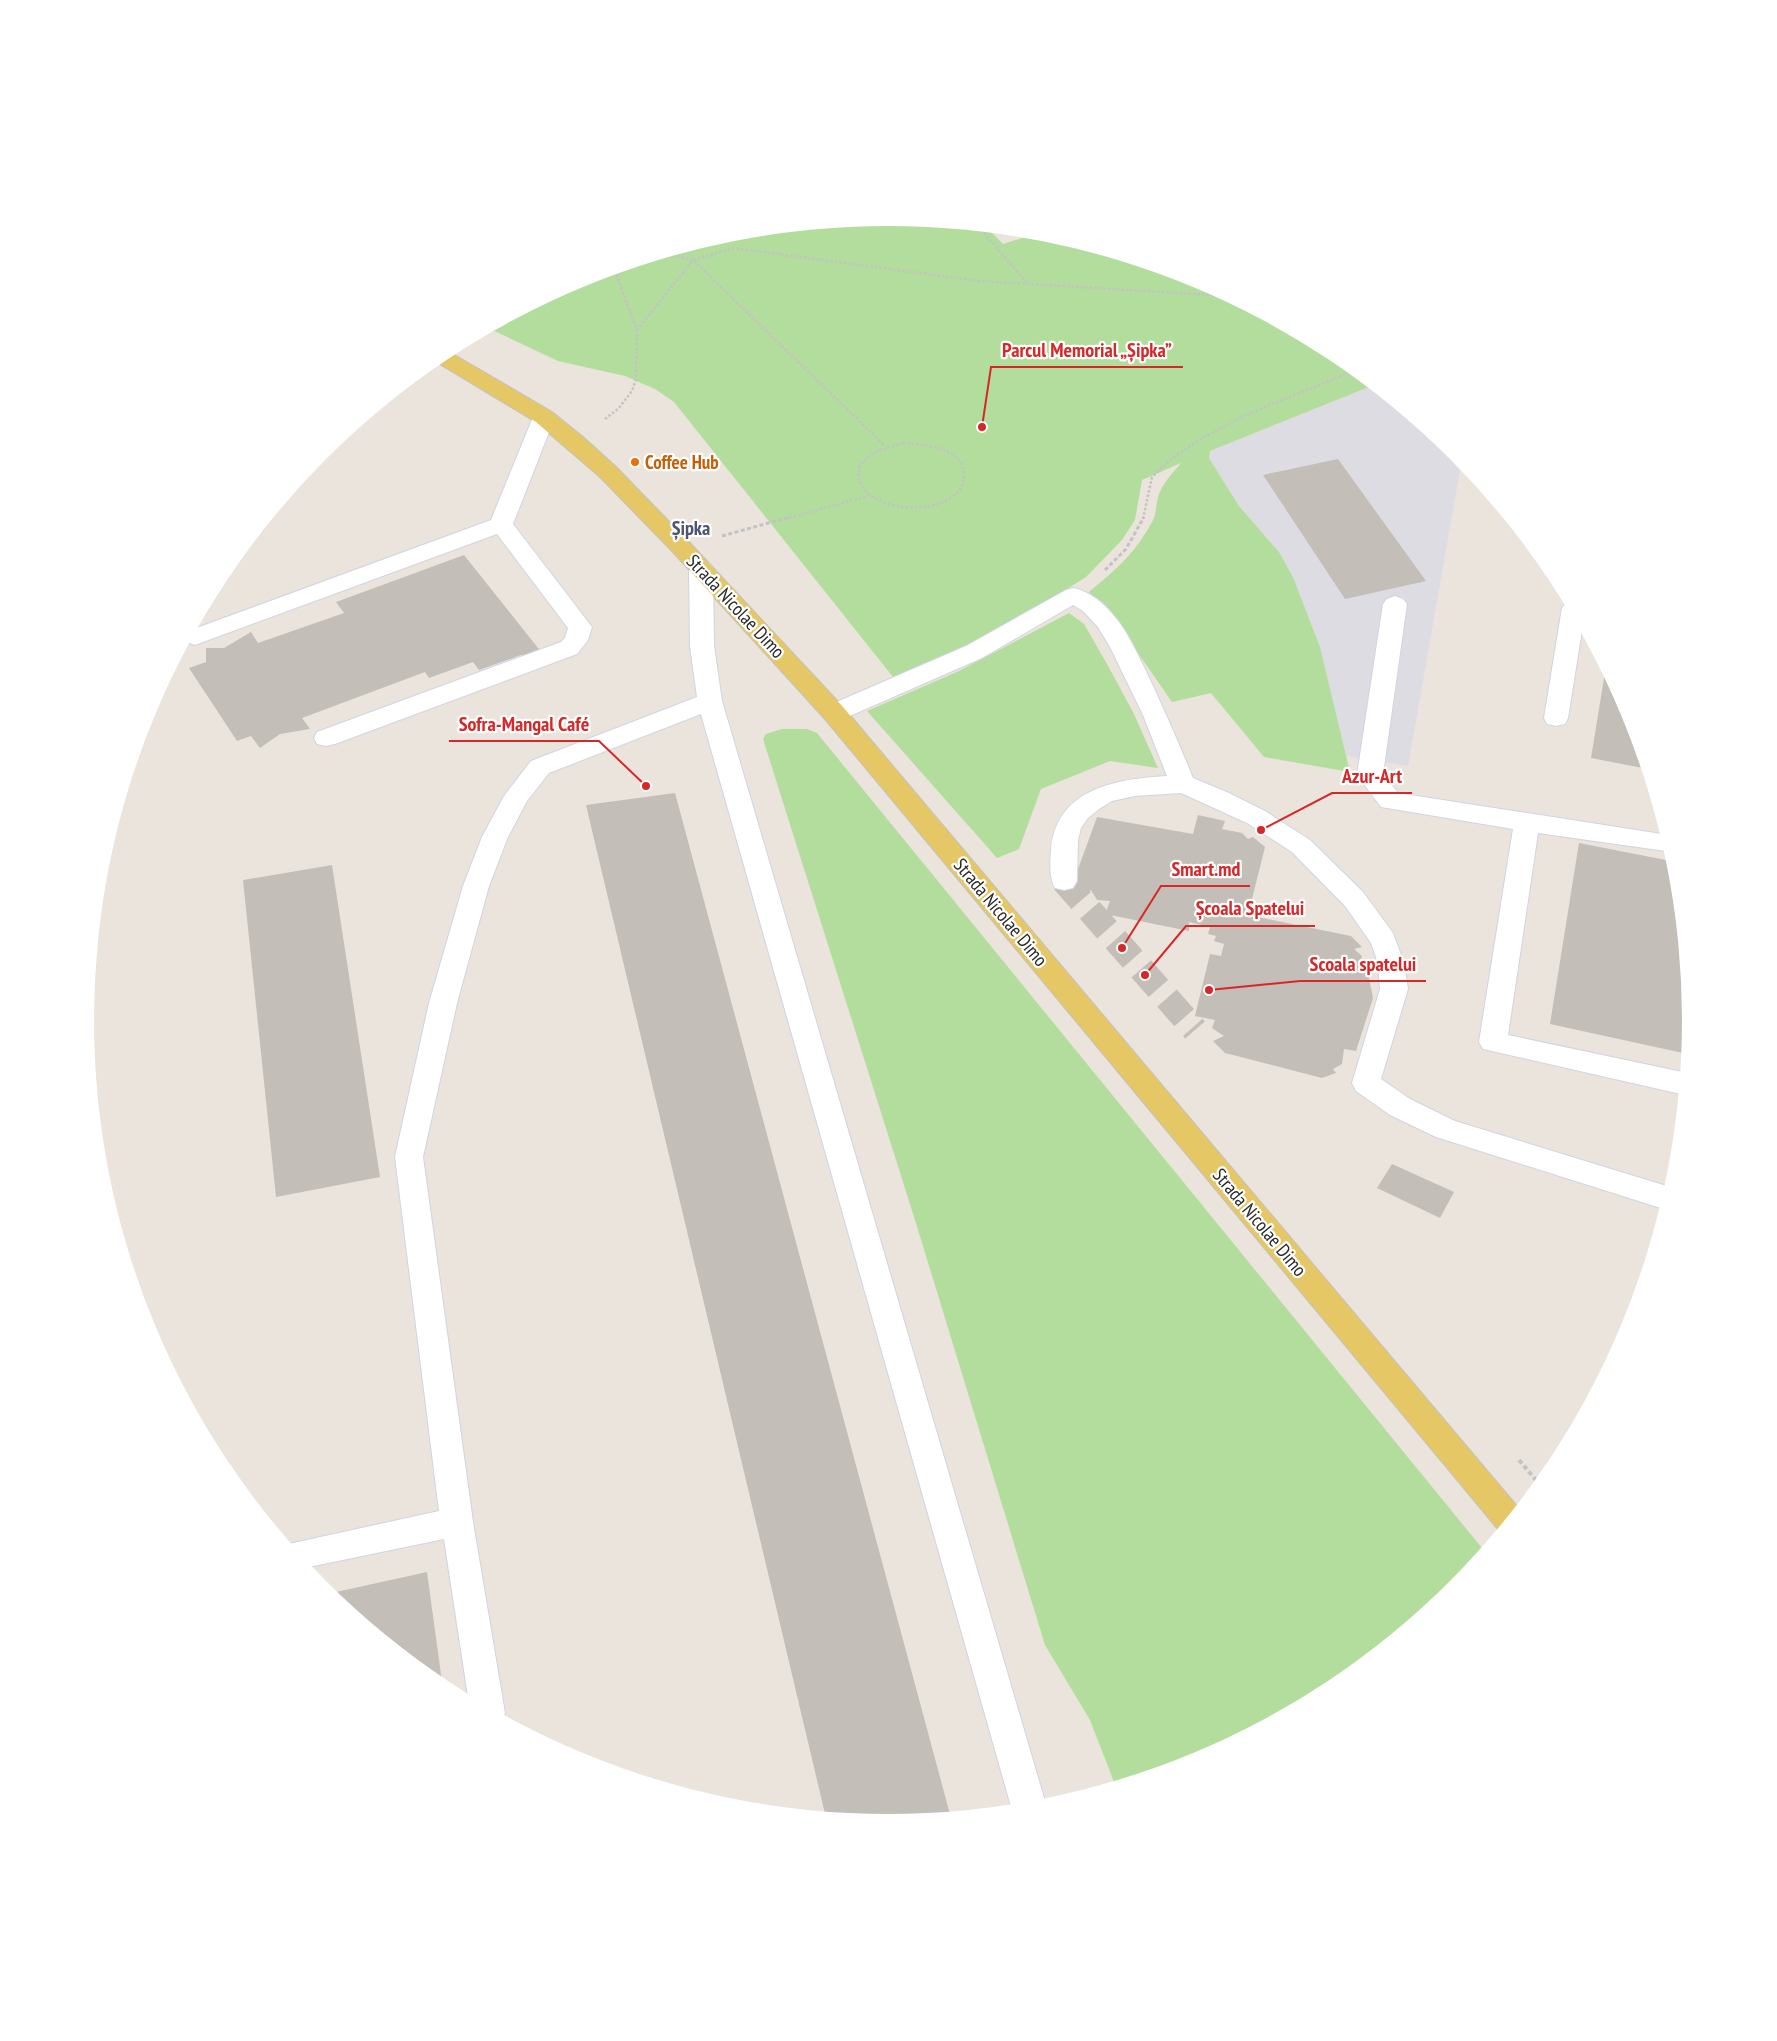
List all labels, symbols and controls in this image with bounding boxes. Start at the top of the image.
callout: Parcul Memorial „Șipka” [991,332,1183,367]
text: Parcul Memorial „Șipka” [1002,337,1172,363]
place label: Coffee Hub [645,450,719,474]
marker: Coffee Hub [629,456,641,468]
district label: Șipka [672,515,710,541]
street label: Strada Nicolae Dimo [682,549,790,663]
callout: Sofra-Mangal Café [449,706,599,741]
text: Sofra-Mangal Café [459,711,589,737]
callout: Azur-Art [1332,758,1412,793]
text: Azur-Art [1341,763,1402,789]
callout: Smart.md [1161,851,1250,886]
street label: Strada Nicolae Dimo [949,853,1053,971]
text: Smart.md [1172,856,1241,882]
callout: Școala Spatelui [1186,891,1315,926]
text: Școala Spatelui [1196,895,1304,921]
callout: Scoala spatelui [1300,946,1426,981]
text: Scoala spatelui [1310,951,1416,977]
street label: Strada Nicolae Dimo [1208,1163,1312,1281]

